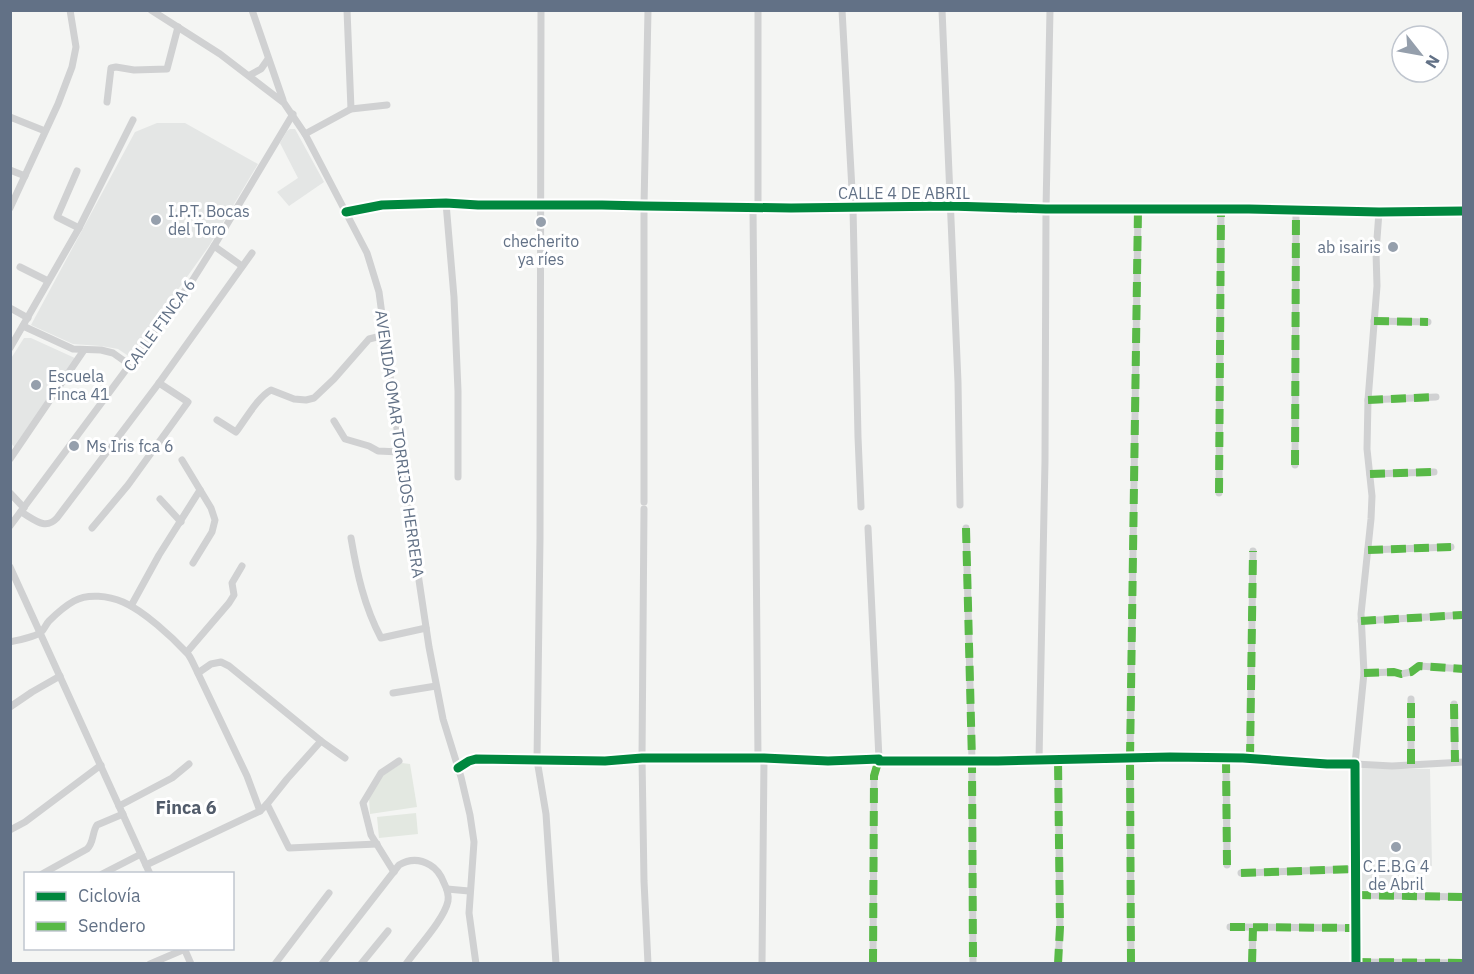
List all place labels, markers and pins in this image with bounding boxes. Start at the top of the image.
place label: I.P.T. Bocas del Toro [168,201,250,239]
marker: I.P.T. Bocas del Toro [149,213,163,227]
marker: checherito ya ríes [534,215,548,229]
place label: checherito ya ríes [503,231,579,269]
place label: ab isairis [1317,237,1381,257]
marker: ab isairis [1386,240,1400,254]
place label: Escuela Finca 41 [48,366,110,404]
marker: Escuela Finca 41 [29,378,43,392]
place label: Ms Iris fca 6 [86,436,174,456]
marker: Ms Iris fca 6 [67,439,81,453]
marker: C.E.B.G 4 de Abril [1389,840,1403,854]
place label: C.E.B.G 4 de Abril [1363,856,1429,894]

